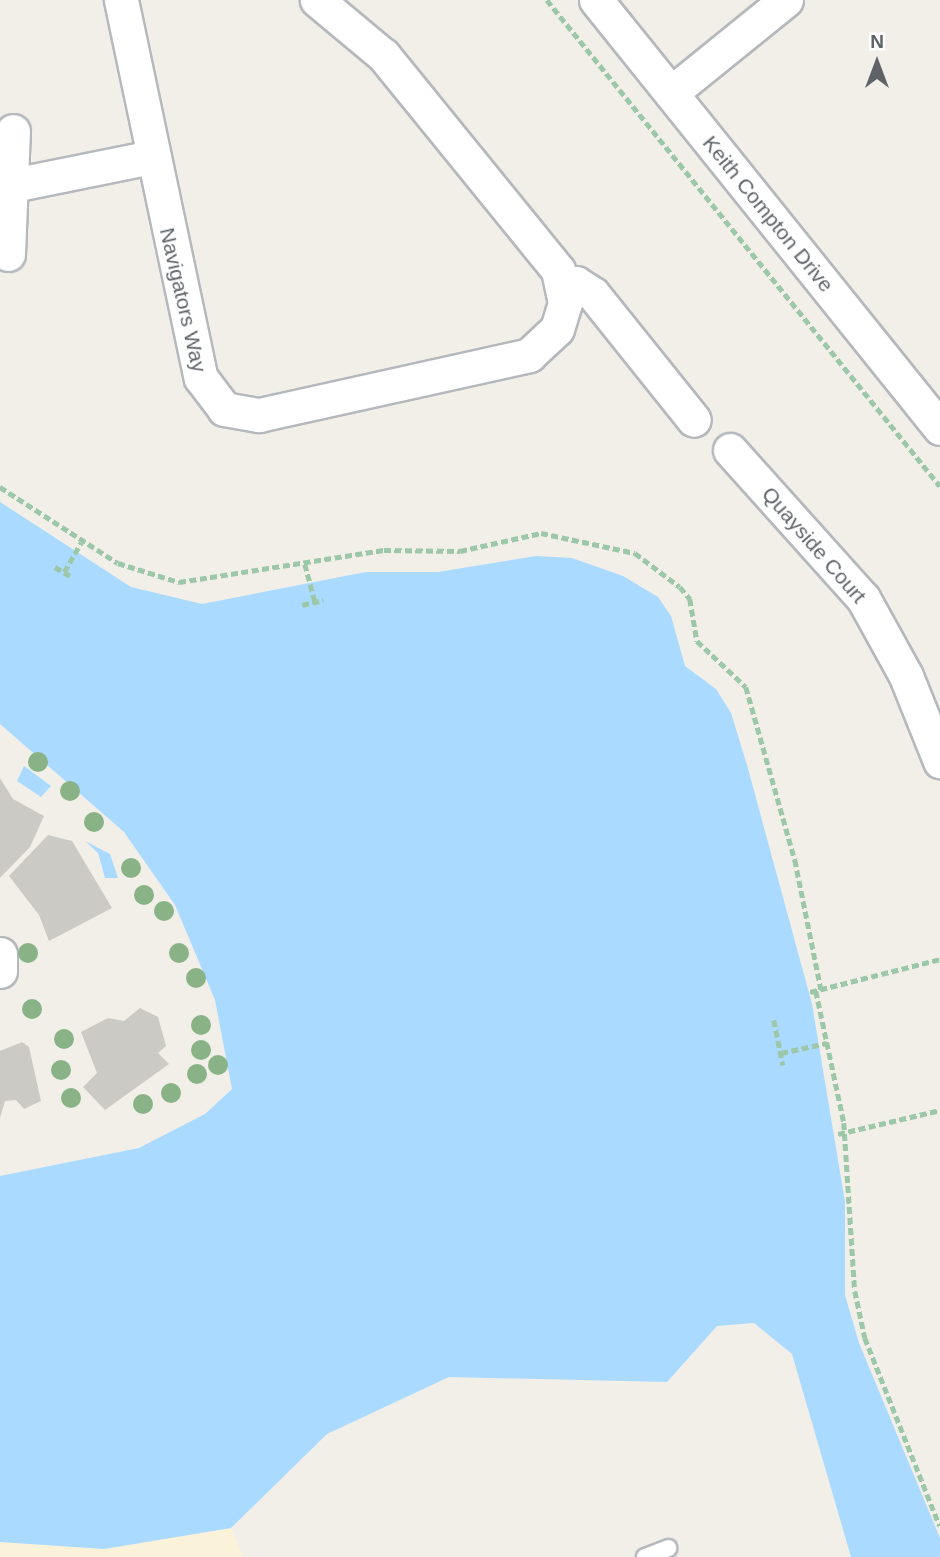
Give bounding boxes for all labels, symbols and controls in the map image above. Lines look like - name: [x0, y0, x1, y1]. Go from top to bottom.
- north arrow: [842, 28, 912, 98]
- text: N: [870, 31, 884, 52]
- street label: Keith Compton Drive: [697, 131, 839, 297]
- street label: Navigators Way: [154, 225, 212, 375]
- street label: Quayside Court: [757, 482, 871, 608]

